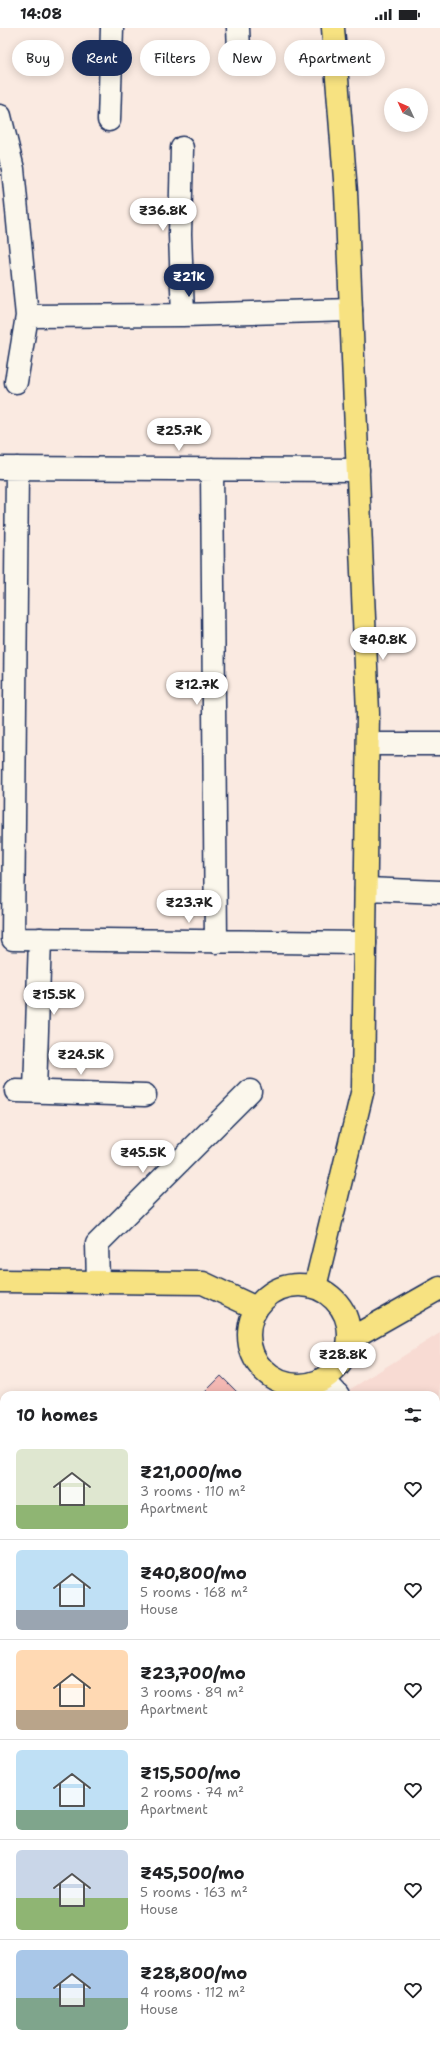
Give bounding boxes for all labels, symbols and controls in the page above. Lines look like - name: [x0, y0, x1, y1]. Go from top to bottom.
- text: 14:08: [20, 4, 62, 24]
- chip: Buy: [12, 40, 64, 76]
- chip: Rent: [72, 40, 132, 76]
- chip: Filters: [140, 40, 210, 76]
- chip: New: [218, 40, 276, 76]
- chip: Apartment: [284, 40, 385, 76]
- north arrow: [384, 88, 428, 132]
- map controls: [384, 88, 428, 132]
- pin: ₹36.8K: [130, 198, 196, 232]
- text: ₹36.8K: [139, 202, 187, 219]
- pin: ₹21K: [165, 264, 213, 298]
- text: ₹21K: [173, 268, 205, 285]
- pin: ₹25.7K: [146, 418, 212, 452]
- text: ₹25.7K: [156, 422, 202, 439]
- pin: ₹40.8K: [350, 627, 416, 661]
- text: ₹40.8K: [359, 631, 407, 648]
- pin: ₹12.7K: [164, 672, 230, 706]
- text: ₹12.7K: [175, 676, 219, 693]
- pin: ₹23.7K: [156, 890, 222, 924]
- text: ₹23.7K: [165, 894, 213, 911]
- pin: ₹15.5K: [21, 982, 87, 1016]
- text: ₹15.5K: [32, 986, 76, 1003]
- pin: ₹24.5K: [48, 1042, 114, 1076]
- text: ₹24.5K: [58, 1046, 104, 1063]
- pin: ₹45.5K: [110, 1140, 176, 1174]
- text: ₹45.5K: [120, 1144, 166, 1161]
- pin: ₹28.8K: [310, 1342, 376, 1376]
- text: ₹28.8K: [319, 1346, 367, 1363]
- text: 10 homes: [16, 1404, 98, 1426]
- icon: filters: [402, 1404, 424, 1426]
- text: ₹21,000/mo: [140, 1461, 242, 1483]
- icon: home: [48, 1465, 96, 1513]
- icon: heart: [402, 1478, 424, 1500]
- text: 3 rooms · 110 m²: [140, 1483, 246, 1500]
- text: Apartment: [140, 1500, 208, 1517]
- text: ₹40,800/mo: [140, 1562, 247, 1584]
- icon: home: [48, 1566, 96, 1614]
- icon: heart: [402, 1579, 424, 1601]
- text: 5 rooms · 168 m²: [140, 1584, 248, 1601]
- text: House: [140, 1601, 178, 1618]
- text: ₹23,700/mo: [140, 1662, 246, 1684]
- icon: home: [48, 1666, 96, 1714]
- icon: heart: [402, 1679, 424, 1701]
- text: 3 rooms · 89 m²: [140, 1684, 244, 1701]
- text: Apartment: [140, 1701, 208, 1718]
- text: ₹15,500/mo: [140, 1762, 241, 1784]
- icon: home: [48, 1766, 96, 1814]
- icon: heart: [402, 1779, 424, 1801]
- text: 2 rooms · 74 m²: [140, 1784, 244, 1801]
- text: Apartment: [140, 1801, 208, 1818]
- text: ₹45,500/mo: [140, 1862, 245, 1884]
- icon: home: [48, 1866, 96, 1914]
- icon: heart: [402, 1879, 424, 1901]
- text: 5 rooms · 163 m²: [140, 1884, 248, 1901]
- text: House: [140, 1901, 178, 1918]
- text: ₹28,800/mo: [140, 1962, 247, 1984]
- icon: home: [48, 1966, 96, 2014]
- icon: heart: [402, 1979, 424, 2001]
- text: 4 rooms · 112 m²: [140, 1984, 245, 2001]
- text: House: [140, 2001, 178, 2018]

